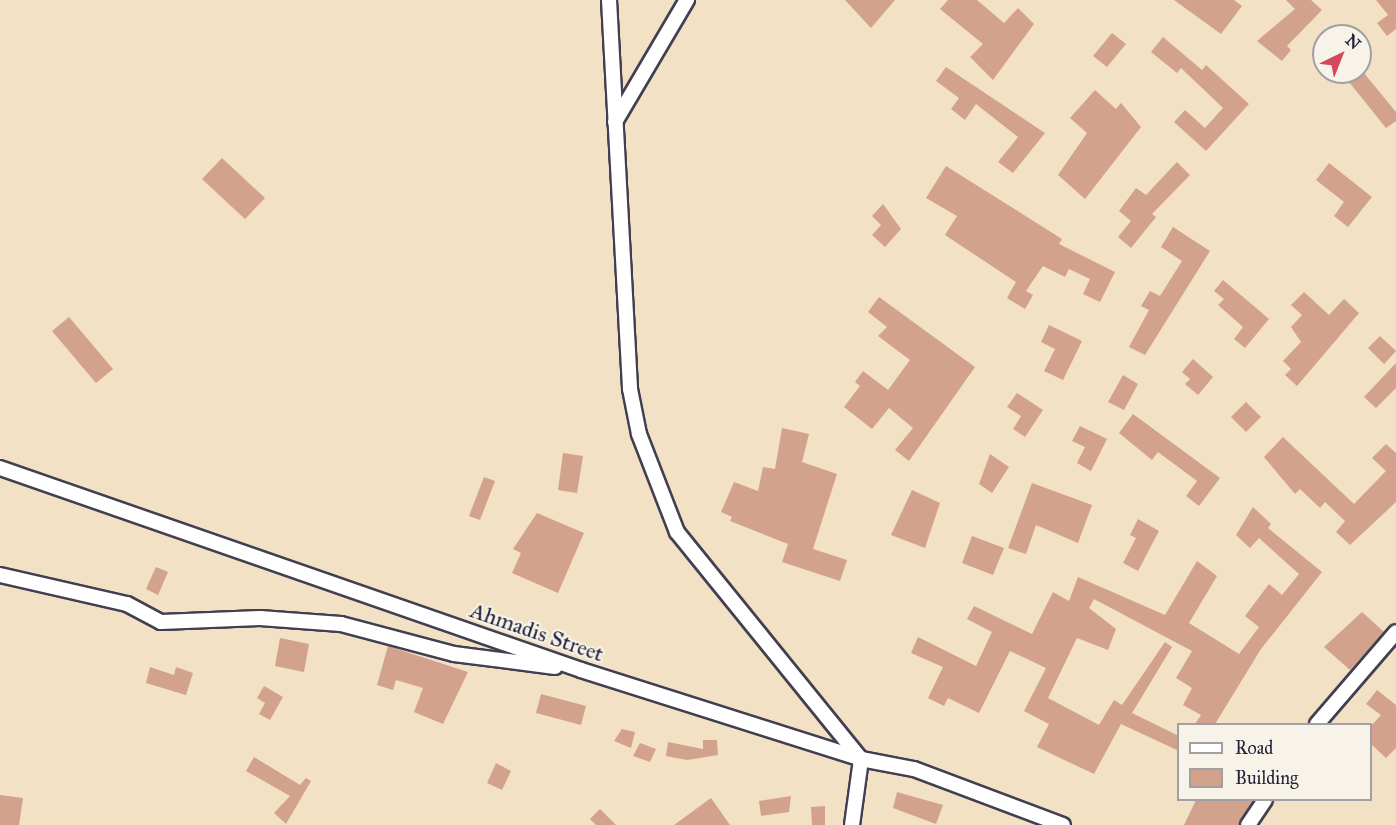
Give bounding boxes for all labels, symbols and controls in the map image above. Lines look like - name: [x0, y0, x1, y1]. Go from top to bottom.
- north arrow: [1312, 24, 1372, 84]
- text: N: [1342, 30, 1365, 54]
- street label: Ahmadis Street: [467, 597, 607, 667]
- legend: [1177, 723, 1372, 801]
- text: Road: [1235, 737, 1273, 759]
- text: Building: [1235, 767, 1298, 789]

